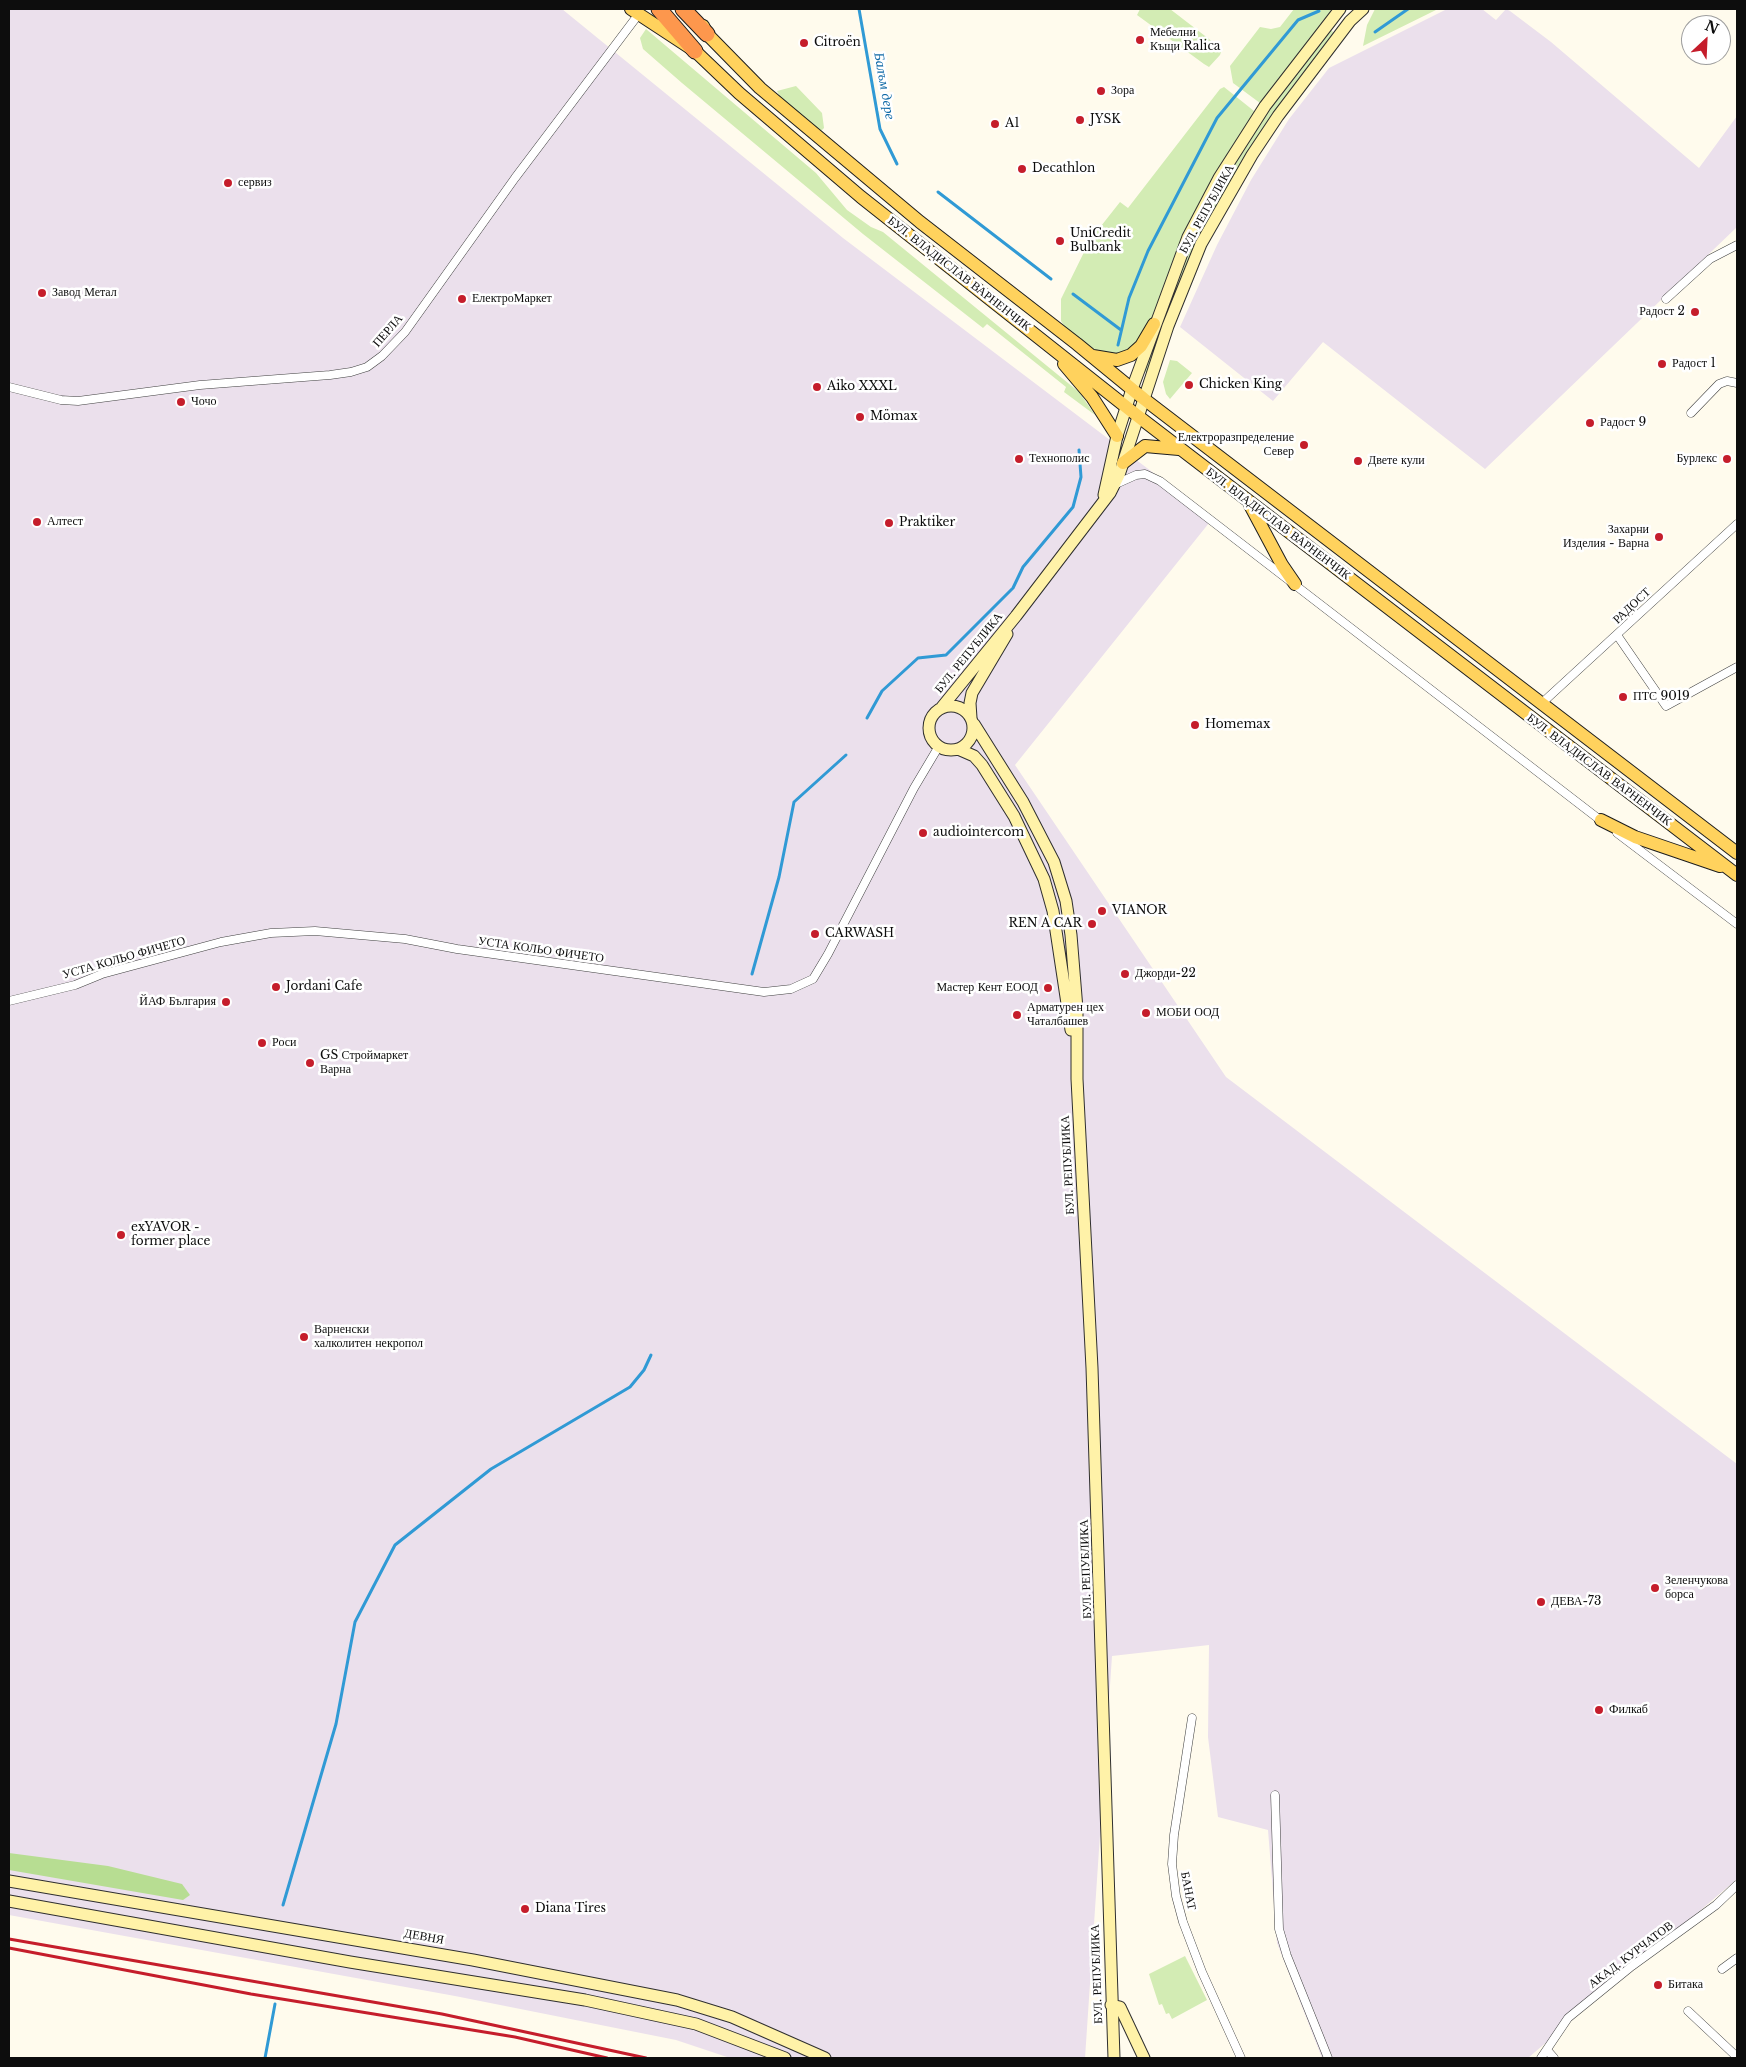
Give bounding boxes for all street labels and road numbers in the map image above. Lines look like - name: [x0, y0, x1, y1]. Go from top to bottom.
- street label: БУЛ. РЕПУБЛИКА: [1177, 162, 1237, 256]
- street label: БУЛ. ВЛАДИСЛАВ ВАРНЕНЧИК: [885, 214, 1033, 334]
- street label: ПЕРЛА: [370, 312, 406, 350]
- street label: БУЛ. ВЛАДИСЛАВ ВАРНЕНЧИК: [1203, 465, 1353, 583]
- street label: РАДОСТ: [1610, 585, 1654, 627]
- street label: БУЛ. РЕПУБЛИКА: [932, 610, 1006, 696]
- street label: БУЛ. ВЛАДИСЛАВ ВАРНЕНЧИК: [1524, 711, 1674, 829]
- street label: УСТА КОЛЬО ФИЧЕТО: [61, 934, 187, 982]
- street label: УСТА КОЛЬО ФИЧЕТО: [477, 934, 605, 966]
- street label: БУЛ. РЕПУБЛИКА: [1058, 1115, 1078, 1215]
- street label: БУЛ. РЕПУБЛИКА: [1077, 1519, 1095, 1619]
- street label: БАНАТ: [1177, 1870, 1199, 1912]
- street label: АКАД. КУРЧАТОВ: [1586, 1918, 1676, 1992]
- street label: БУЛ. РЕПУБЛИКА: [1088, 1924, 1106, 2024]
- street label: ДЕВНЯ: [403, 1926, 445, 1948]

